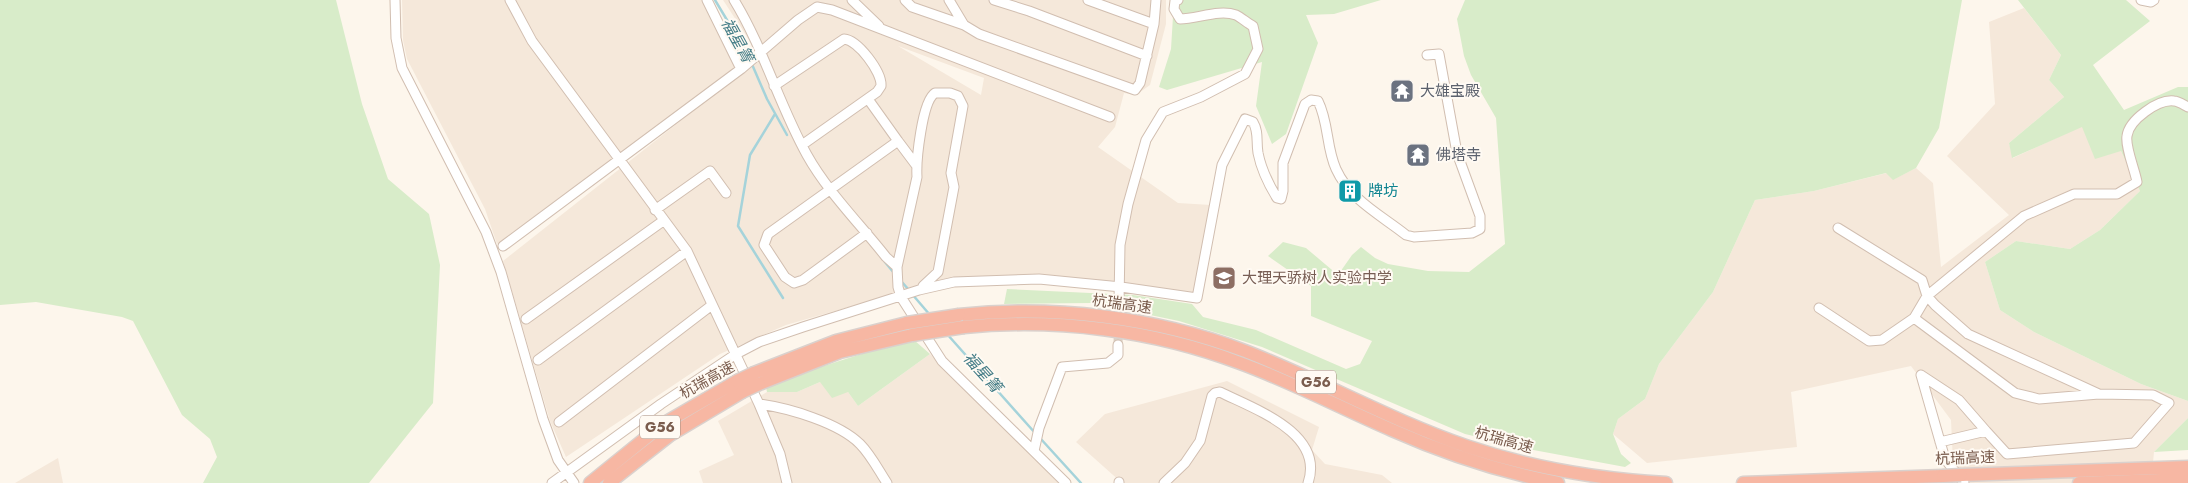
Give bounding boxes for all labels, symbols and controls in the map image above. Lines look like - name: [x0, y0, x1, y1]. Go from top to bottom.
- water label: 福星箐: [716, 14, 761, 69]
- temple icon: 大雄宝殿: [1389, 78, 1415, 104]
- place label: 大雄宝殿: [1420, 80, 1480, 102]
- temple icon: 佛塔寺: [1405, 142, 1431, 168]
- place label: 佛塔寺: [1436, 144, 1481, 166]
- building icon: 牌坊: [1337, 178, 1363, 204]
- place label: 牌坊: [1368, 180, 1398, 202]
- school or university icon: 大理天骄树人实验中学: [1211, 265, 1237, 291]
- place label: 大理天骄树人实验中学: [1242, 267, 1392, 289]
- street label: 杭瑞高速: [1091, 289, 1153, 319]
- water label: 福星箐: [958, 347, 1009, 400]
- street label: 杭瑞高速: [675, 356, 739, 404]
- road number: G56: [1296, 371, 1336, 394]
- road number: G56: [640, 416, 680, 438]
- street label: 杭瑞高速: [1472, 421, 1536, 459]
- street label: 杭瑞高速: [1935, 446, 1995, 470]

